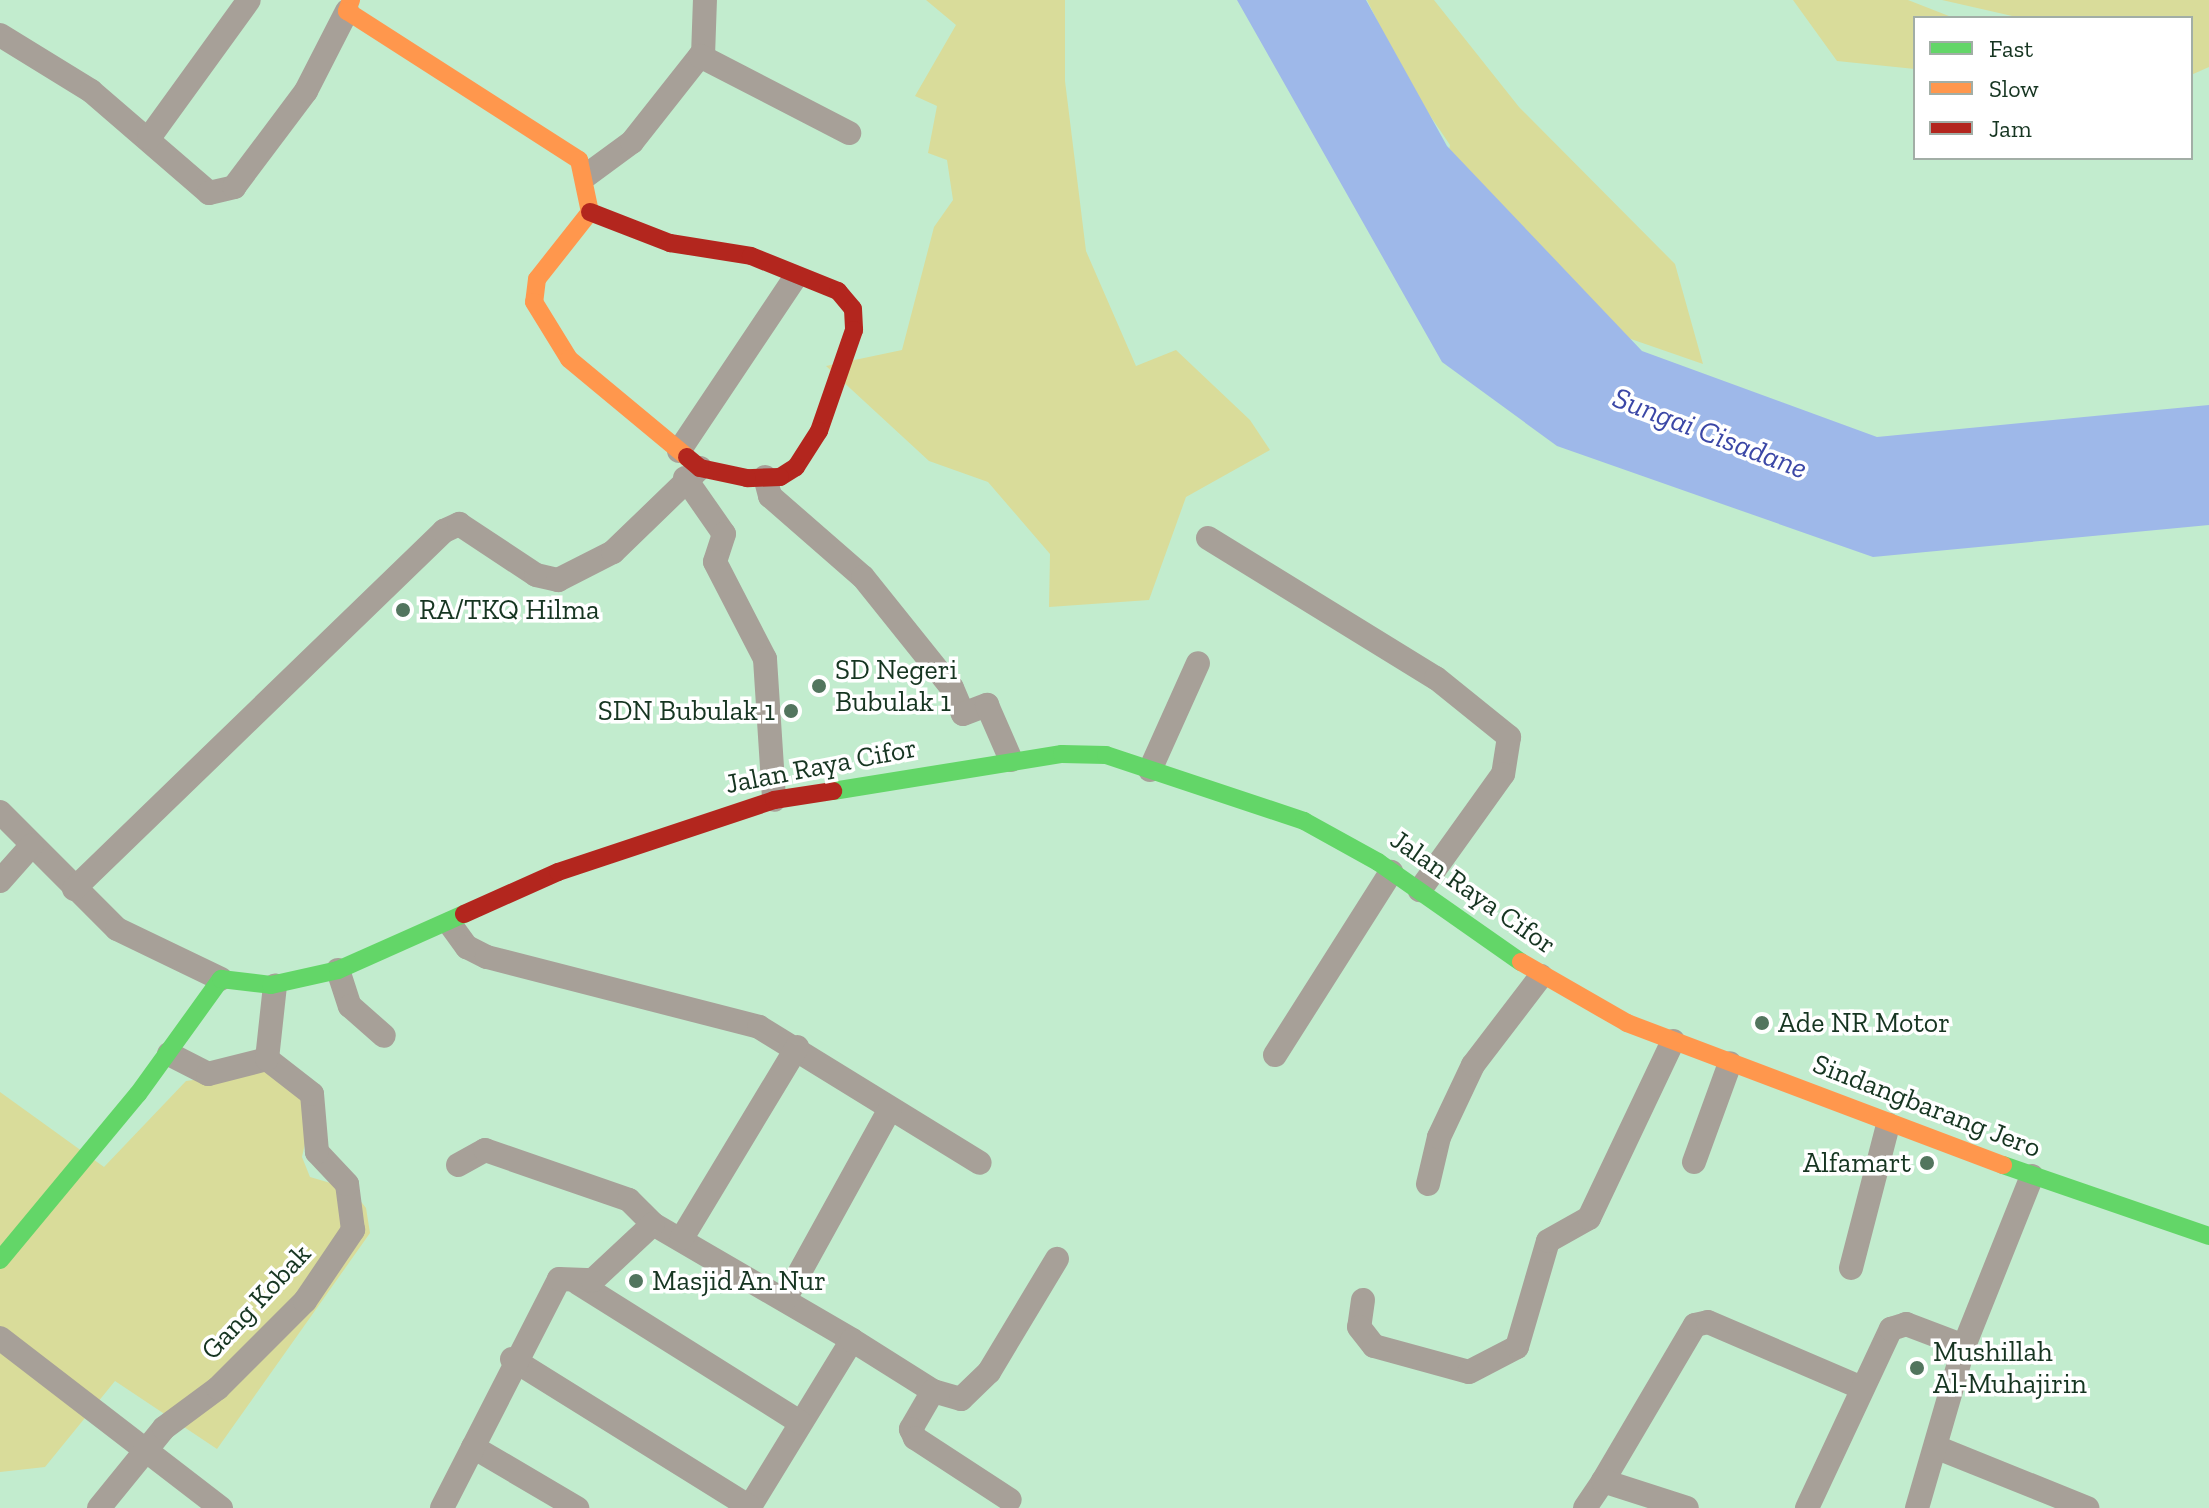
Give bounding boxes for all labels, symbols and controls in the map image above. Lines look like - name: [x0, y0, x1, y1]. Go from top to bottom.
- legend: [1913, 16, 2193, 160]
- text: Fast: [1989, 34, 2033, 63]
- text: Slow: [1989, 74, 2039, 103]
- text: Jam: [1989, 114, 2032, 143]
- water label: Sungai Cisadane: [1608, 379, 1812, 487]
- place label: RA/TKQ Hilma: [419, 593, 599, 627]
- marker: RA/TKQ Hilma: [394, 601, 412, 619]
- place label: SD Negeri Bubulak 1: [835, 653, 957, 719]
- marker: SD Negeri Bubulak 1: [810, 677, 828, 695]
- place label: SDN Bubulak 1: [598, 694, 775, 728]
- marker: SDN Bubulak 1: [782, 702, 800, 720]
- street label: Jalan Raya Cifor: [723, 731, 919, 801]
- street label: Jalan Raya Cifor: [1384, 823, 1562, 961]
- place label: Ade NR Motor: [1778, 1006, 1950, 1040]
- marker: Ade NR Motor: [1753, 1014, 1771, 1032]
- street label: Sindangbarang Jero: [1808, 1047, 2046, 1165]
- place label: Alfamart: [1803, 1146, 1911, 1180]
- marker: Alfamart: [1918, 1154, 1936, 1172]
- street label: Gang Kobak: [194, 1237, 318, 1367]
- place label: Masjid An Nur: [652, 1264, 827, 1298]
- marker: Masjid An Nur: [627, 1272, 645, 1290]
- place label: Mushillah Al-Muhajirin: [1933, 1335, 2087, 1401]
- marker: Mushillah Al-Muhajirin: [1908, 1359, 1926, 1377]

